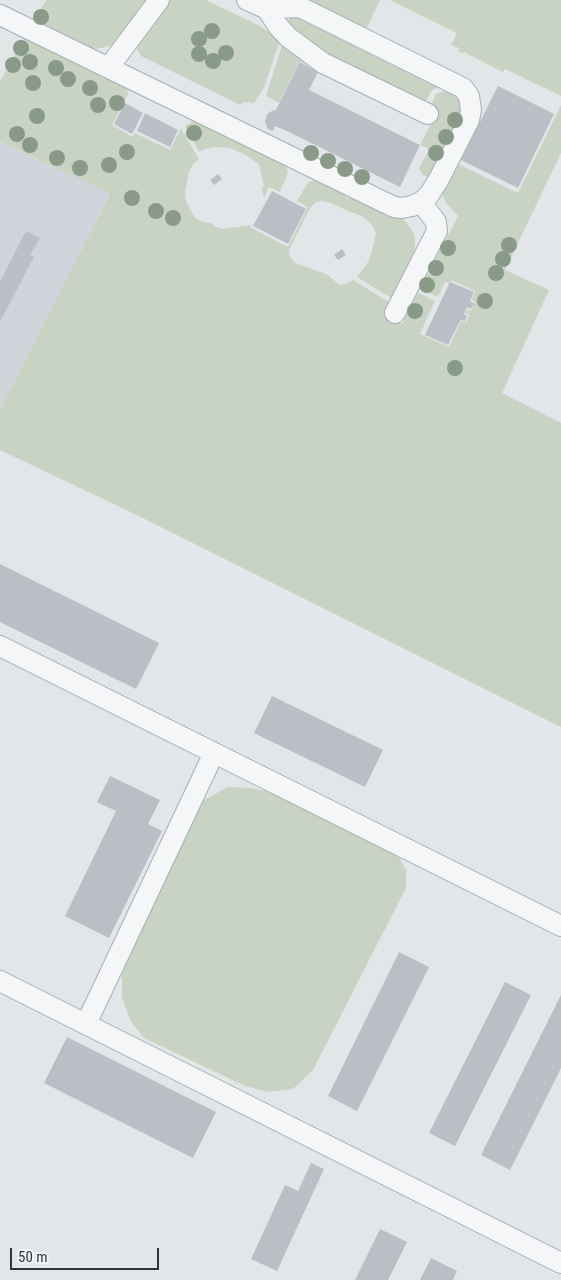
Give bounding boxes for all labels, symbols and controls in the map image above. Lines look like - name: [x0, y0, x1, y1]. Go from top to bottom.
- scale bar: [12, 1238, 161, 1270]
- text: 50 m: [18, 1248, 48, 1266]

